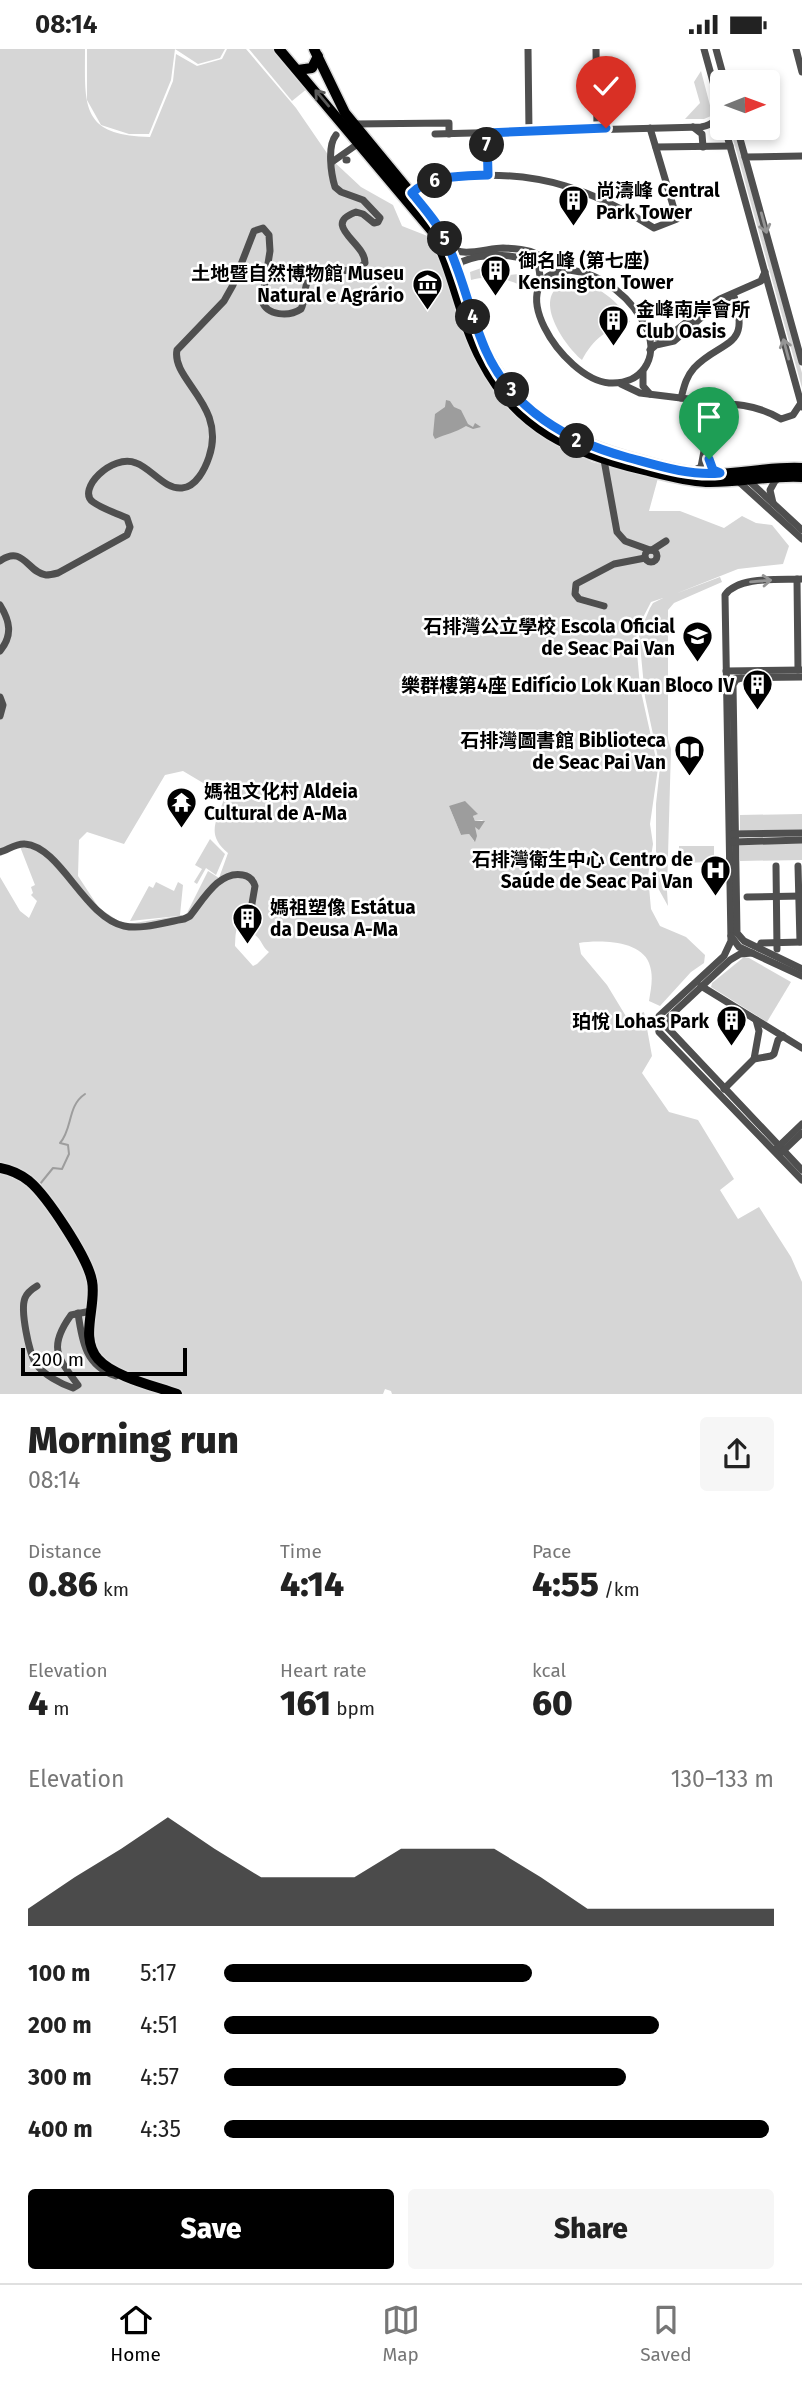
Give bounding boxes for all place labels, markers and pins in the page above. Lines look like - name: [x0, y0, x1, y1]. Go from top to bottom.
- pin: [576, 56, 636, 128]
- pin: 7: [470, 127, 504, 163]
- pin: 6: [418, 163, 452, 199]
- place label: 尚濤峰 Central Park Tower: [596, 179, 720, 224]
- building icon: 尚濤峰 Central Park Tower: [556, 184, 590, 228]
- pin: 5: [428, 221, 462, 257]
- place label: 御名峰 (第七座) Kensington Tower: [518, 249, 674, 294]
- building icon: 御名峰 (第七座) Kensington Tower: [478, 254, 512, 298]
- place label: 土地暨自然博物館 Museu Natural e Agrário: [191, 262, 404, 307]
- museum icon: 土地暨自然博物館 Museu Natural e Agrário: [410, 267, 444, 311]
- place label: 金峰南岸會所 Club Oasis: [636, 298, 750, 343]
- pin: 4: [456, 299, 490, 335]
- building icon: 金峰南岸會所 Club Oasis: [596, 303, 630, 347]
- pin: 3: [494, 373, 530, 407]
- pin: [679, 387, 739, 459]
- pin: 2: [560, 423, 594, 459]
- place label: 石排灣公立學校 Escola Oficial de Seac Pai Van: [423, 615, 675, 660]
- school or university icon: 石排灣公立學校 Escola Oficial de Seac Pai Van: [681, 620, 715, 664]
- building icon: 樂群樓第4座 Edifício Lok Kuan Bloco IV: [740, 668, 774, 712]
- place label: 樂群樓第4座 Edifício Lok Kuan Bloco IV: [401, 674, 735, 697]
- place label: 石排灣圖書館 Biblioteca de Seac Pai Van: [460, 729, 666, 774]
- library icon: 石排灣圖書館 Biblioteca de Seac Pai Van: [672, 734, 706, 778]
- place label: 媽祖文化村 Aldeia Cultural de A-Ma: [204, 780, 358, 825]
- temple icon: 媽祖文化村 Aldeia Cultural de A-Ma: [164, 785, 198, 829]
- place label: 石排灣衛生中心 Centro de Saúde de Seac Pai Van: [472, 848, 693, 893]
- hospital icon: 石排灣衛生中心 Centro de Saúde de Seac Pai Van: [699, 853, 733, 897]
- place label: 媽祖塑像 Estátua da Deusa A-Ma: [270, 896, 416, 941]
- building icon: 媽祖塑像 Estátua da Deusa A-Ma: [230, 901, 264, 945]
- building icon: 珀悅 Lohas Park: [715, 1004, 749, 1048]
- place label: 珀悅 Lohas Park: [572, 1010, 710, 1033]

